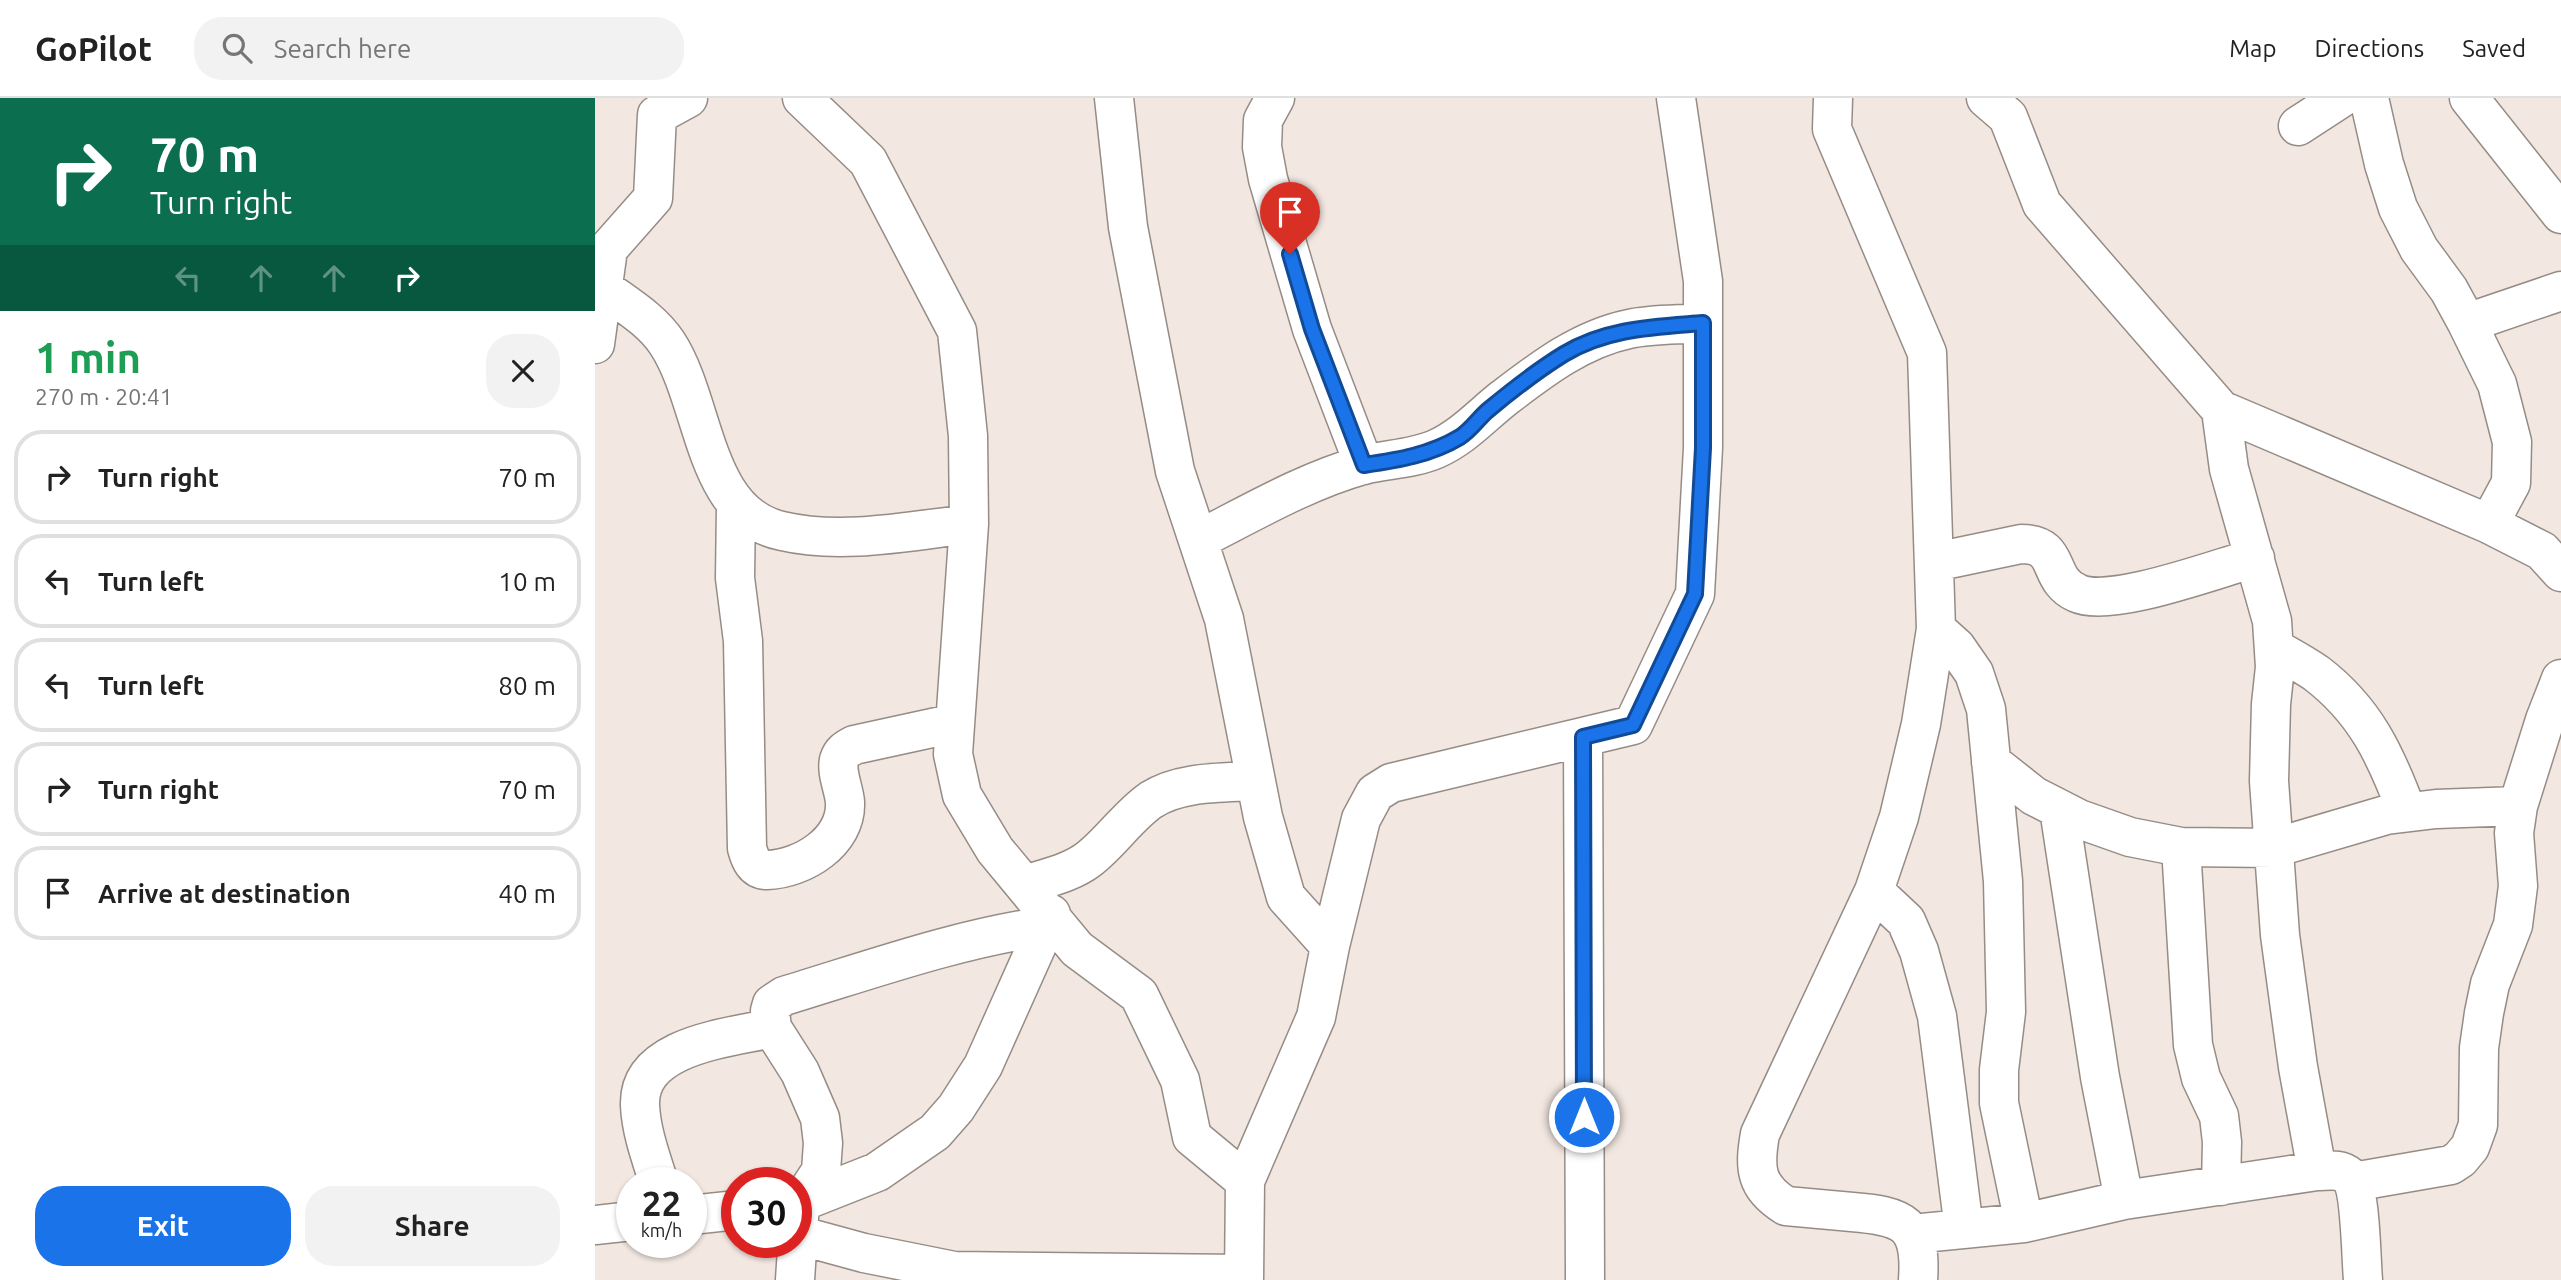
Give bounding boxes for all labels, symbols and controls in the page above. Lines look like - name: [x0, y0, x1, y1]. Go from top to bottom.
- search box: [194, 17, 684, 80]
- icon: search: [218, 29, 256, 67]
- text: GoPilot: [35, 30, 152, 67]
- text: Search here: [274, 34, 411, 63]
- text: Map: [2229, 35, 2276, 62]
- text: Directions: [2314, 35, 2424, 62]
- text: Saved: [2462, 35, 2526, 62]
- icon: right: [35, 126, 126, 217]
- text: 70 m: [150, 126, 259, 181]
- pin: [1260, 182, 1320, 254]
- text: Turn right: [150, 184, 292, 220]
- icon: arrive: [1271, 193, 1309, 231]
- icon: left: [169, 259, 207, 297]
- icon: ahead: [242, 259, 280, 297]
- icon: ahead: [315, 259, 353, 297]
- icon: right: [388, 259, 426, 297]
- text: 1 min: [35, 334, 141, 381]
- button: close: [486, 334, 560, 408]
- text: 270 m · 20:41: [35, 384, 173, 409]
- icon: right: [39, 458, 77, 496]
- text: Turn right: [98, 463, 219, 492]
- text: 70 m: [498, 463, 556, 492]
- icon: left: [39, 562, 77, 600]
- text: Turn left: [98, 567, 204, 596]
- text: 10 m: [498, 567, 556, 596]
- icon: left: [39, 666, 77, 704]
- text: Turn left: [98, 671, 204, 700]
- text: 80 m: [498, 671, 556, 700]
- icon: right: [39, 770, 77, 808]
- text: Turn right: [98, 775, 219, 804]
- text: 70 m: [498, 775, 556, 804]
- icon: arrive: [39, 874, 77, 912]
- text: Arrive at destination: [98, 879, 351, 908]
- text: 40 m: [498, 879, 556, 908]
- position arrow: [1547, 1080, 1621, 1154]
- speed limit sign: 30: [721, 1167, 812, 1258]
- text: 22: [642, 1183, 681, 1223]
- button: Exit: [35, 1186, 291, 1266]
- button: Share: [305, 1186, 560, 1266]
- text: km/h: [641, 1220, 682, 1240]

